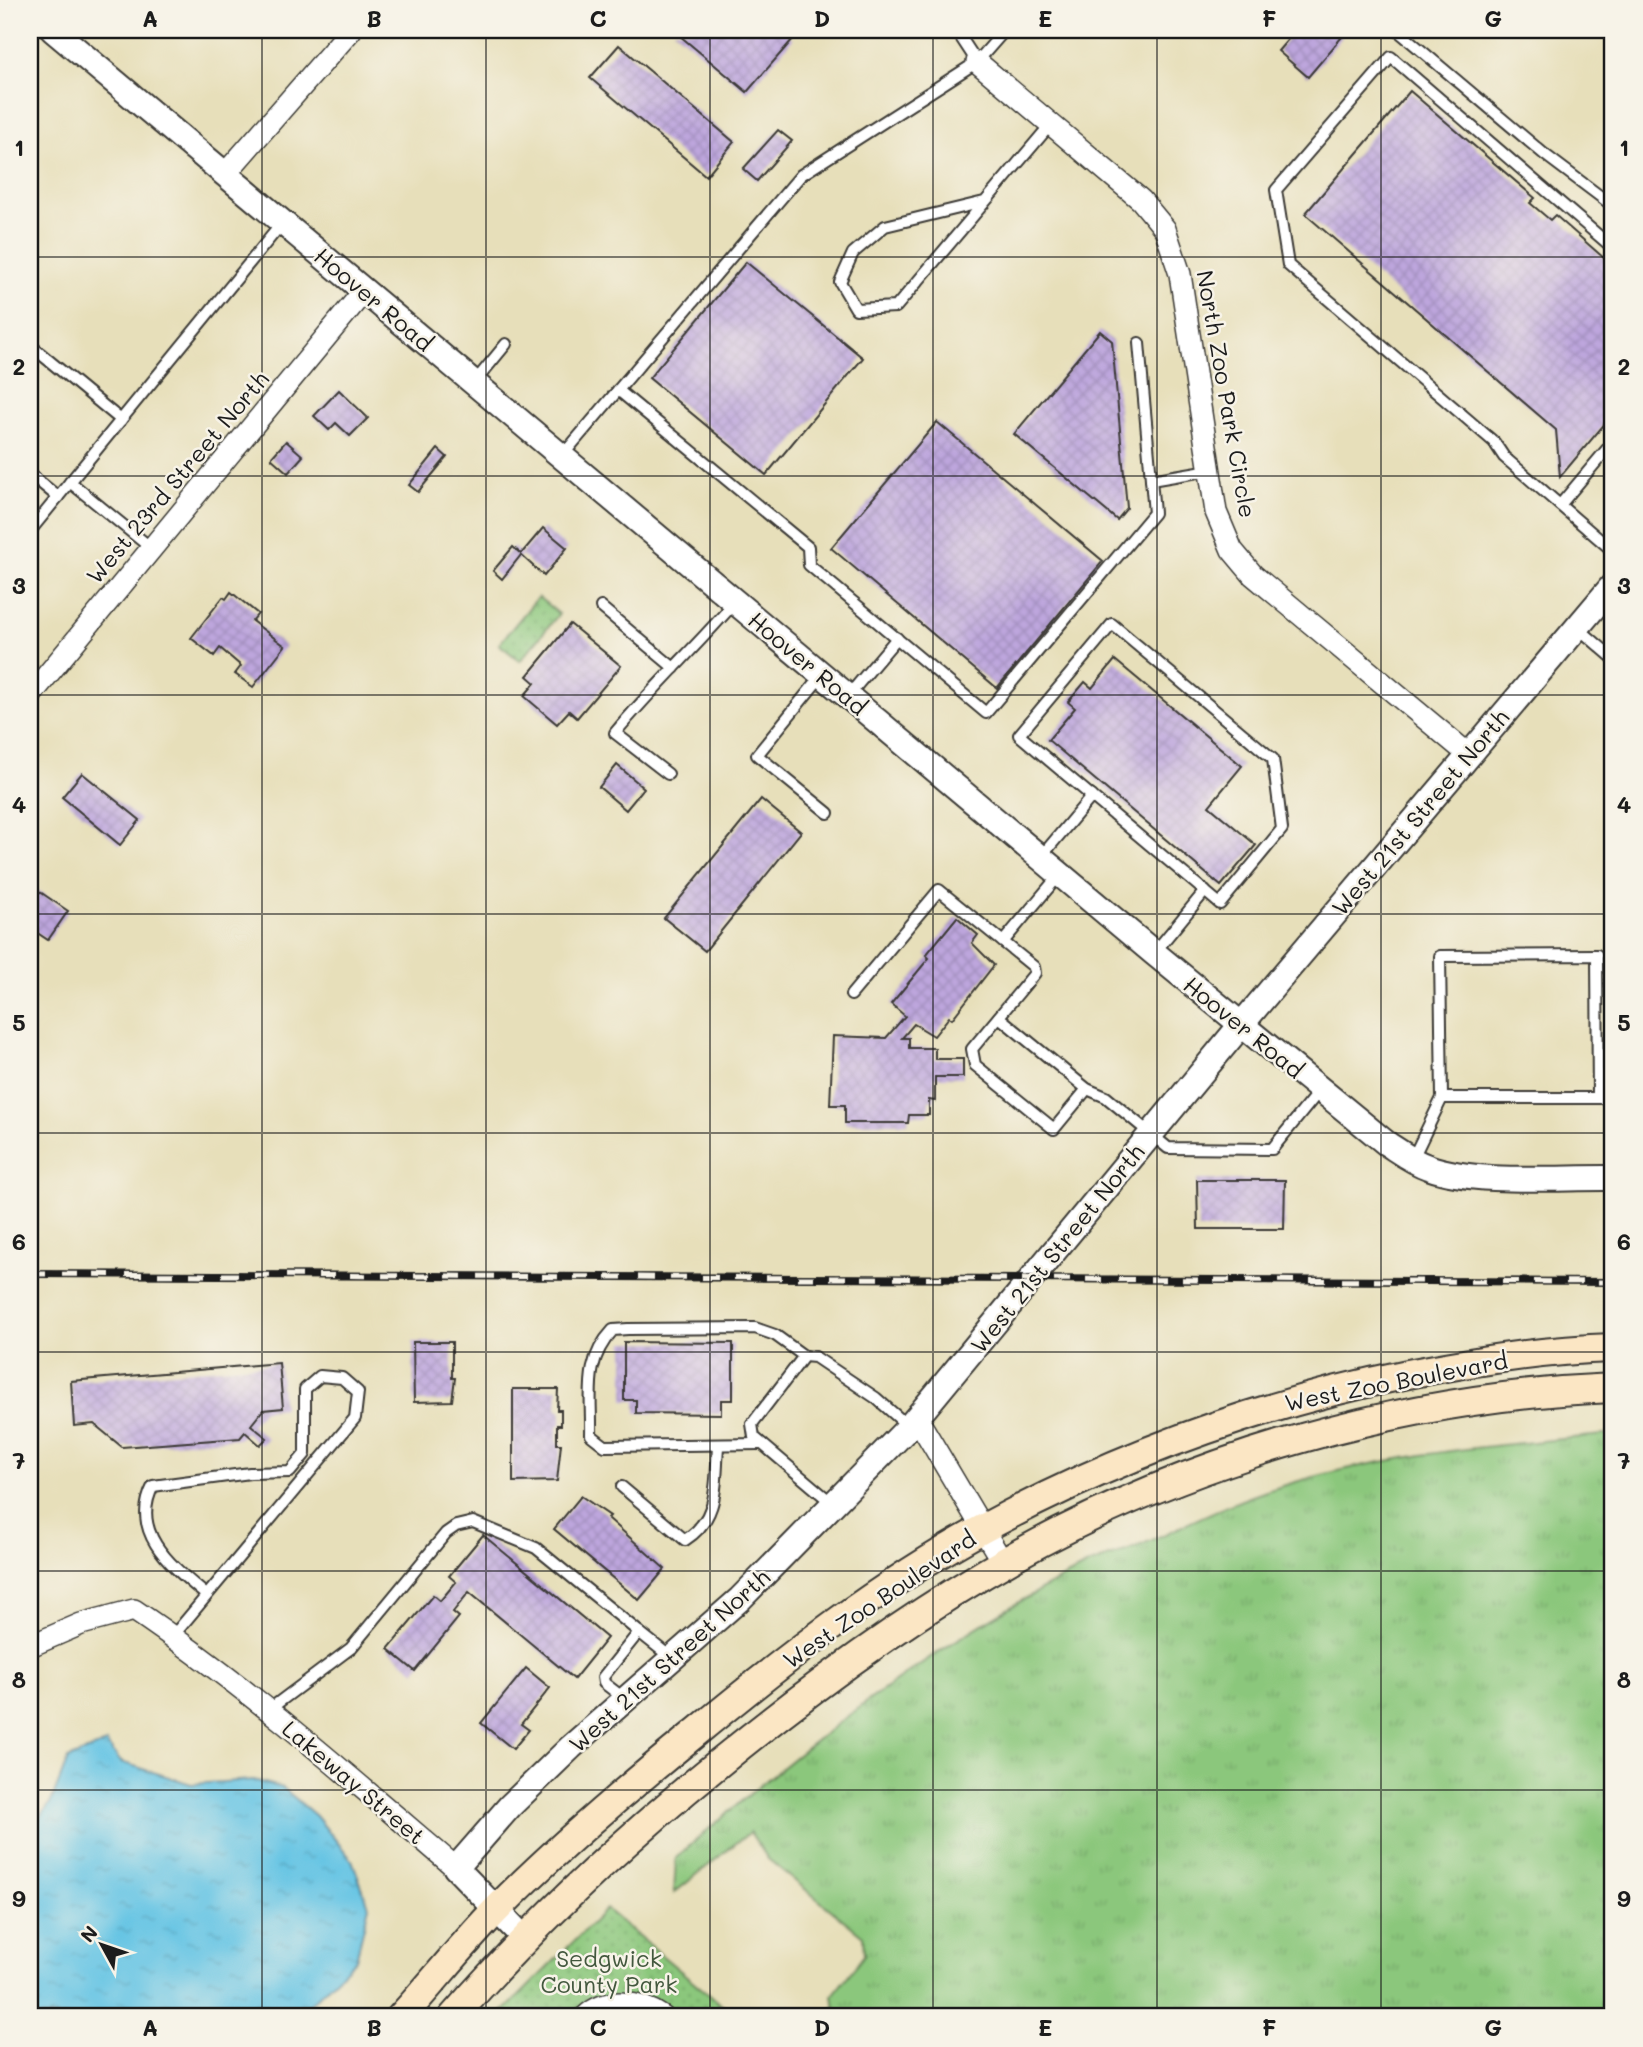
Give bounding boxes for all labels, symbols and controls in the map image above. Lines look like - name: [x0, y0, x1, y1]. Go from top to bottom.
- text: A: [142, 3, 158, 33]
- text: B: [366, 3, 382, 33]
- text: C: [589, 3, 607, 33]
- text: D: [814, 3, 830, 33]
- text: E: [1038, 3, 1052, 33]
- text: F: [1262, 3, 1276, 33]
- text: G: [1484, 3, 1502, 33]
- text: 1: [14, 132, 24, 162]
- text: 1: [1619, 132, 1629, 162]
- street label: Hoover Road: [308, 240, 440, 358]
- street label: North Zoo Park Circle: [1190, 268, 1264, 520]
- text: 2: [13, 351, 25, 381]
- text: 2: [1618, 351, 1630, 381]
- street label: West 23rd Street North: [79, 364, 275, 590]
- text: 3: [12, 570, 26, 600]
- text: 3: [1617, 570, 1631, 600]
- street label: Hoover Road: [742, 604, 874, 722]
- street label: West 21st Street North: [1325, 703, 1515, 921]
- text: 4: [12, 789, 26, 819]
- text: 4: [1617, 789, 1631, 819]
- street label: Hoover Road: [1178, 969, 1310, 1085]
- text: 5: [12, 1007, 26, 1037]
- text: 5: [1617, 1007, 1631, 1037]
- street label: West 21st Street North: [963, 1137, 1151, 1359]
- text: 6: [12, 1226, 26, 1256]
- text: 6: [1617, 1226, 1631, 1256]
- street label: West Zoo Boulevard: [1282, 1345, 1510, 1417]
- text: 7: [13, 1445, 26, 1475]
- text: 7: [1618, 1445, 1631, 1475]
- street label: West Zoo Boulevard: [777, 1523, 981, 1675]
- street label: West 21st Street North: [562, 1562, 776, 1758]
- text: 8: [12, 1664, 26, 1694]
- text: 8: [1617, 1664, 1631, 1694]
- street label: Lakeway Street: [276, 1713, 432, 1851]
- text: 9: [12, 1883, 26, 1913]
- text: 9: [1617, 1883, 1631, 1913]
- north arrow: [66, 1910, 136, 1980]
- text: N: [74, 1920, 103, 1947]
- park label: Sedgwick County Park: [540, 1943, 678, 1999]
- text: A: [142, 2012, 158, 2042]
- text: B: [366, 2012, 382, 2042]
- text: C: [589, 2012, 607, 2042]
- text: D: [814, 2012, 830, 2042]
- text: E: [1038, 2012, 1052, 2042]
- text: F: [1262, 2012, 1276, 2042]
- text: G: [1484, 2012, 1502, 2042]

